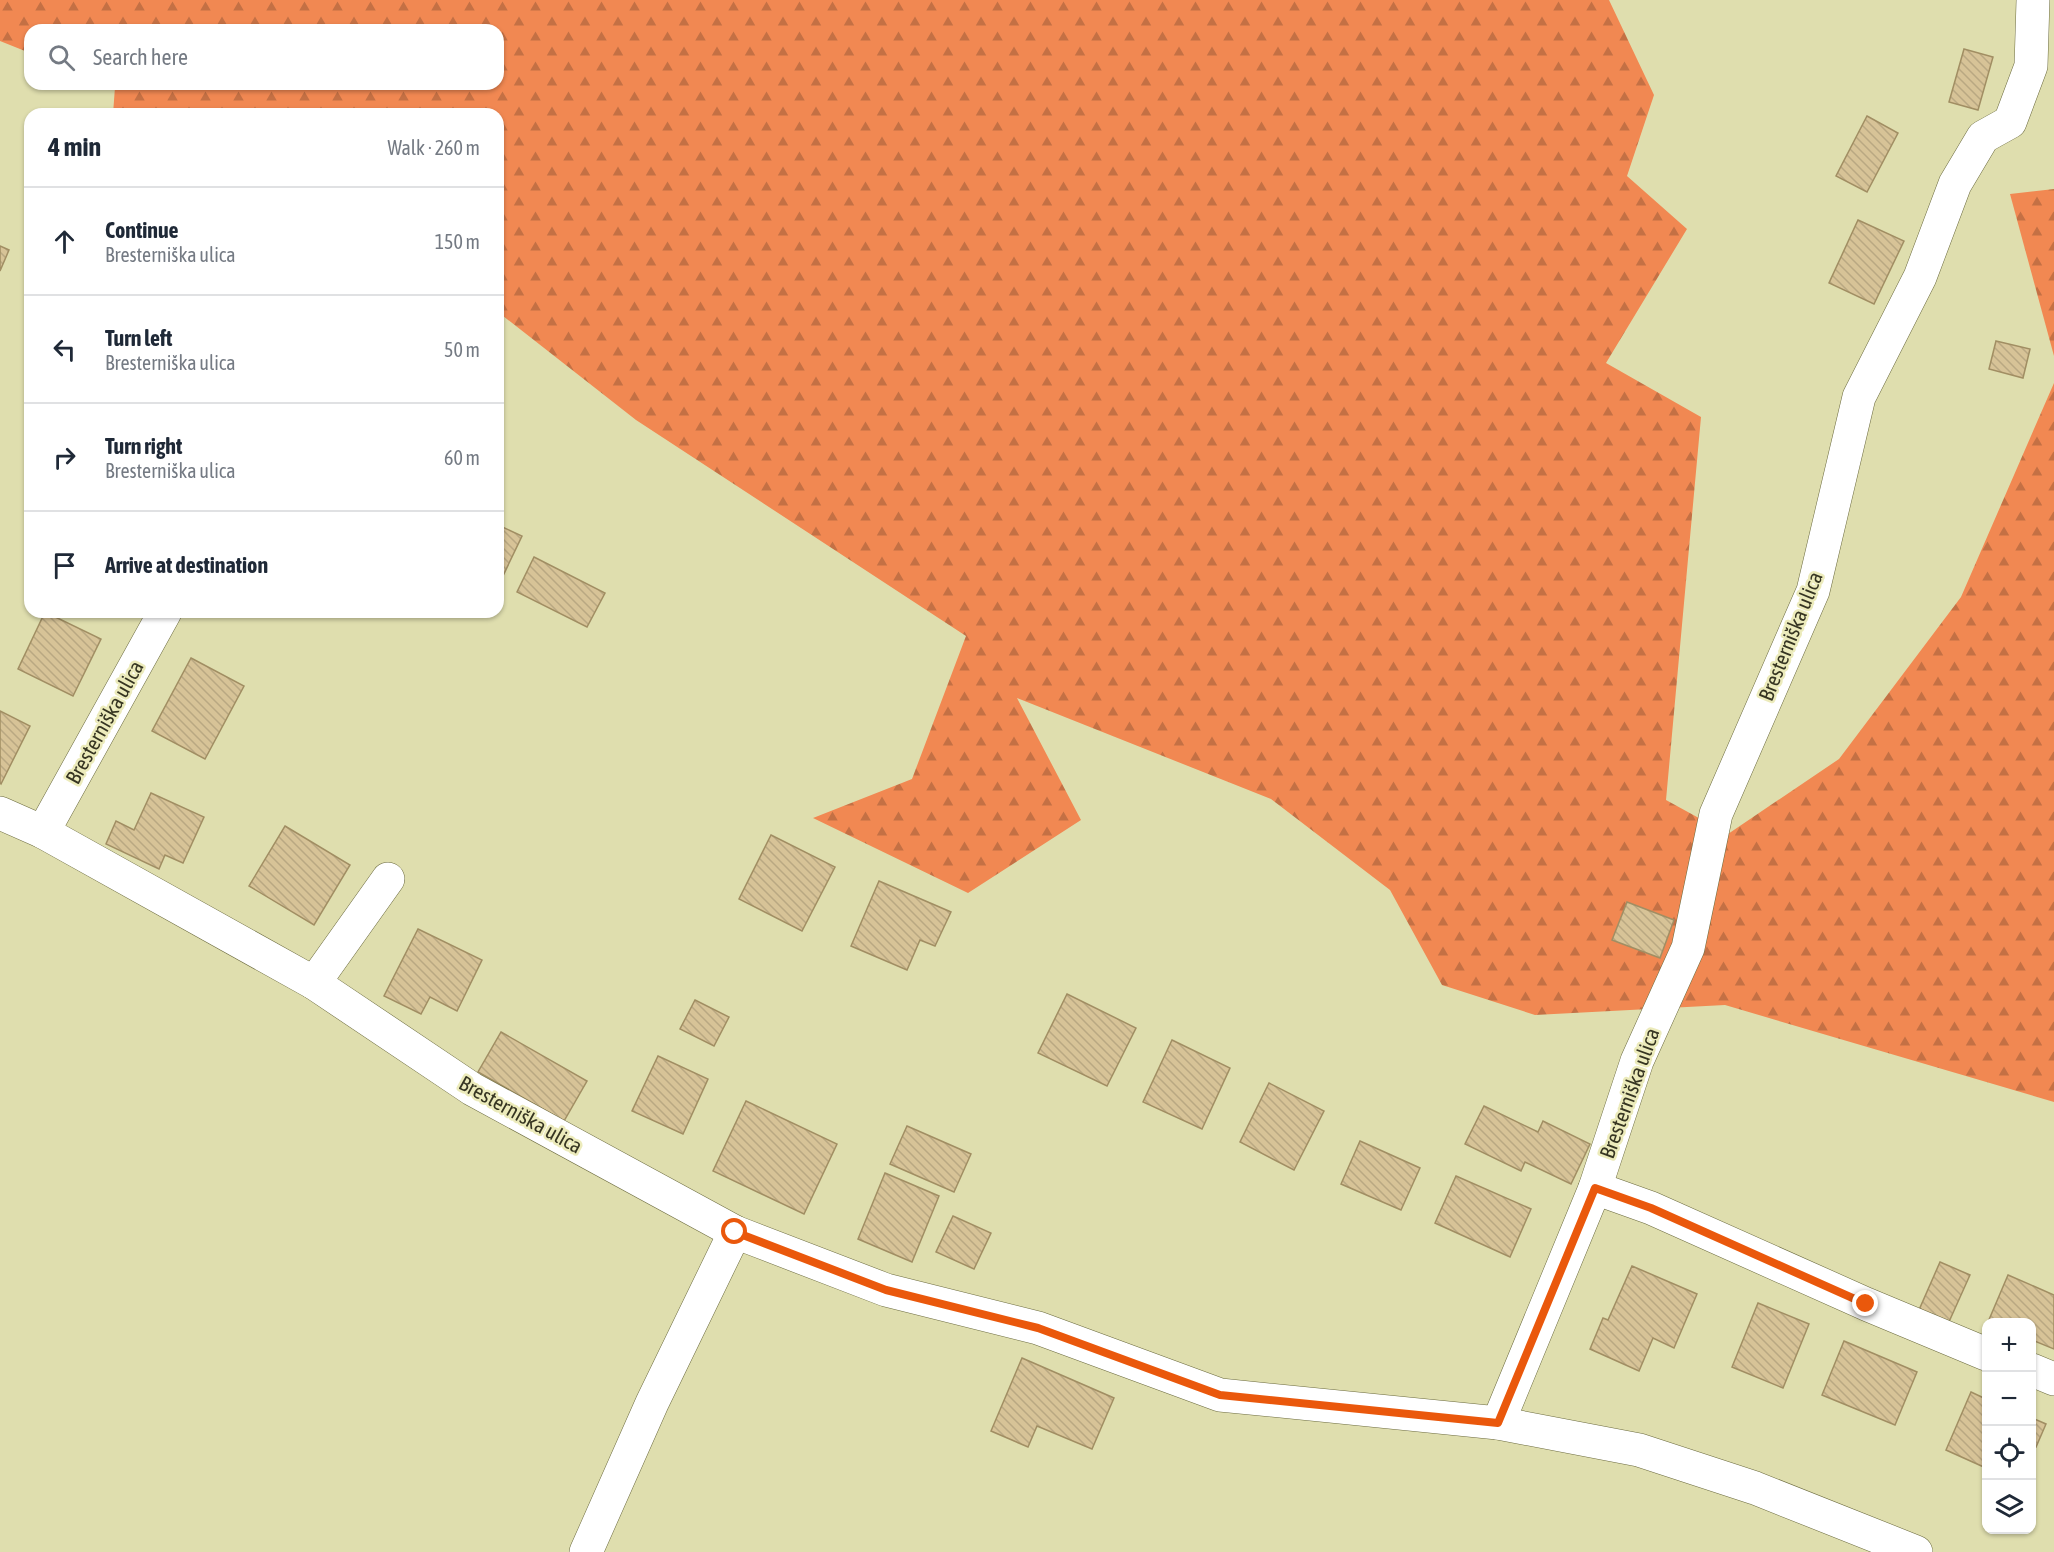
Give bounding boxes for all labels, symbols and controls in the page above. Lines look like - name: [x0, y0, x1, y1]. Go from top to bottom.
- search box: [24, 24, 504, 90]
- icon: search: [45, 41, 78, 74]
- text: Search here: [93, 44, 188, 70]
- text: 4 min: [48, 132, 101, 162]
- text: Walk · 260 m: [388, 136, 480, 159]
- text: Continue: [105, 217, 179, 243]
- icon: ahead: [48, 225, 81, 258]
- text: 150 m: [435, 230, 480, 253]
- text: Bresterniška ulica: [105, 243, 236, 266]
- text: Turn left: [105, 325, 172, 351]
- icon: left: [48, 333, 81, 366]
- text: 50 m: [444, 338, 480, 361]
- text: Bresterniška ulica: [105, 351, 236, 374]
- text: Turn right: [105, 433, 182, 459]
- icon: right: [48, 441, 81, 474]
- text: 60 m: [444, 446, 480, 469]
- text: Bresterniška ulica: [105, 459, 236, 482]
- icon: arrive: [48, 549, 81, 582]
- text: Arrive at destination: [105, 552, 268, 578]
- street label: Bresterniška ulica: [1753, 568, 1827, 704]
- street label: Bresterniška ulica: [60, 656, 148, 788]
- street label: Bresterniška ulica: [1594, 1025, 1664, 1161]
- street label: Bresterniška ulica: [455, 1070, 587, 1158]
- route start: [721, 1218, 747, 1244]
- route end: [1852, 1290, 1878, 1316]
- map controls: [1982, 1318, 2036, 1534]
- button: +: [1982, 1318, 2036, 1372]
- button: −: [1982, 1372, 2036, 1426]
- button: locate: [1982, 1426, 2036, 1480]
- button: layers: [1982, 1480, 2036, 1534]

